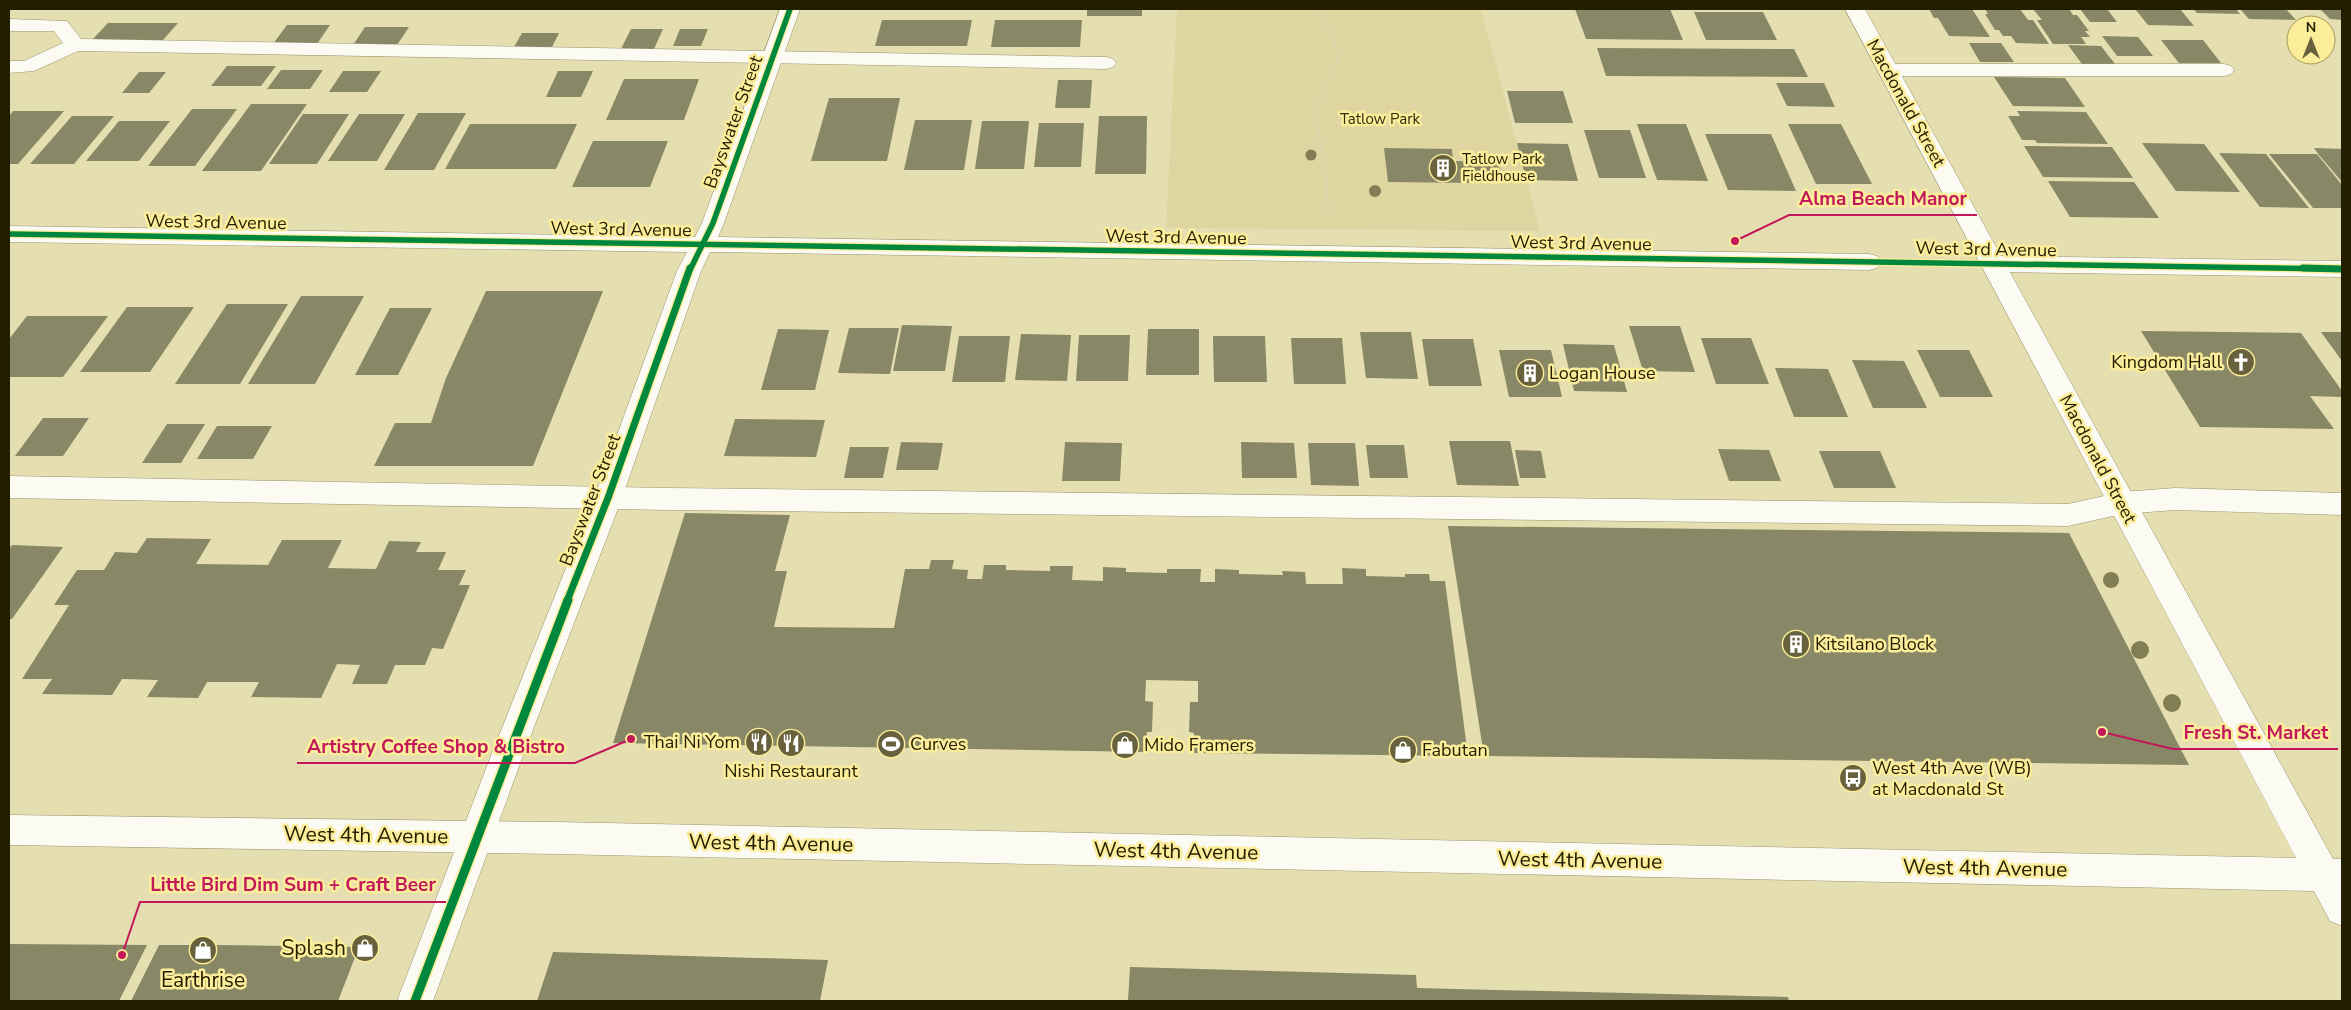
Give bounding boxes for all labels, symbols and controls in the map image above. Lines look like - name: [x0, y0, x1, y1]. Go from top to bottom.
- north arrow: [2286, 15, 2336, 65]
- text: N: [2306, 18, 2316, 37]
- street label: Macdonald Street: [1861, 35, 1951, 172]
- street label: Bayswater Street: [698, 52, 768, 192]
- park label: Tatlow Park: [1340, 109, 1421, 129]
- place label: Tatlow Park Fieldhouse: [1462, 149, 1543, 186]
- building icon: Tatlow Park Fieldhouse: [1428, 153, 1458, 183]
- callout: Alma Beach Manor: [1789, 181, 1977, 215]
- text: Alma Beach Manor: [1799, 186, 1967, 212]
- street label: West 3rd Avenue: [145, 209, 287, 235]
- street label: West 3rd Avenue: [550, 216, 692, 242]
- street label: West 3rd Avenue: [1105, 224, 1247, 250]
- street label: West 3rd Avenue: [1510, 230, 1652, 256]
- street label: West 3rd Avenue: [1915, 236, 2057, 262]
- church icon: Kingdom Hall: [2226, 347, 2256, 377]
- place label: Kingdom Hall: [2111, 350, 2223, 374]
- building icon: Logan House: [1515, 358, 1545, 388]
- place label: Logan House: [1549, 361, 1656, 385]
- street label: Macdonald Street: [2054, 390, 2142, 528]
- street label: Bayswater Street: [554, 430, 626, 569]
- building icon: Kitsilano Block: [1781, 629, 1811, 659]
- place label: Kitsilano Block: [1815, 632, 1935, 656]
- callout: Fresh St. Market: [2173, 715, 2338, 749]
- text: Fresh St. Market: [2184, 720, 2329, 746]
- restaurant icon: Thai Ni Yom: [744, 727, 774, 757]
- restaurant icon: Nishi Restaurant: [776, 728, 806, 758]
- callout: Artistry Coffee Shop & Bistro: [297, 729, 575, 763]
- sports icon: Curves: [876, 729, 906, 759]
- place label: Thai Ni Yom: [644, 730, 740, 754]
- shop icon: Mido Framers: [1110, 730, 1140, 760]
- place label: Curves: [910, 732, 966, 756]
- place label: Mido Framers: [1144, 733, 1254, 757]
- text: Artistry Coffee Shop & Bistro: [307, 734, 565, 760]
- shop icon: Fabutan: [1388, 735, 1418, 765]
- place label: Fabutan: [1422, 738, 1488, 762]
- place label: West 4th Ave (WB) at Macdonald St: [1872, 756, 2032, 801]
- place label: Nishi Restaurant: [724, 759, 858, 783]
- bus stop icon: West 4th Ave (WB) at Macdonald St: [1838, 763, 1868, 793]
- street label: West 4th Avenue: [283, 820, 449, 850]
- street label: West 4th Avenue: [688, 828, 854, 858]
- street label: West 4th Avenue: [1093, 836, 1259, 866]
- street label: West 4th Avenue: [1497, 845, 1663, 875]
- street label: West 4th Avenue: [1902, 853, 2068, 883]
- callout: Little Bird Dim Sum + Craft Beer: [140, 868, 446, 902]
- text: Little Bird Dim Sum + Craft Beer: [150, 872, 436, 898]
- shop icon: Splash: [350, 933, 380, 963]
- place label: Splash: [281, 934, 346, 962]
- shop icon: Earthrise: [188, 935, 218, 965]
- place label: Earthrise: [161, 966, 245, 994]

